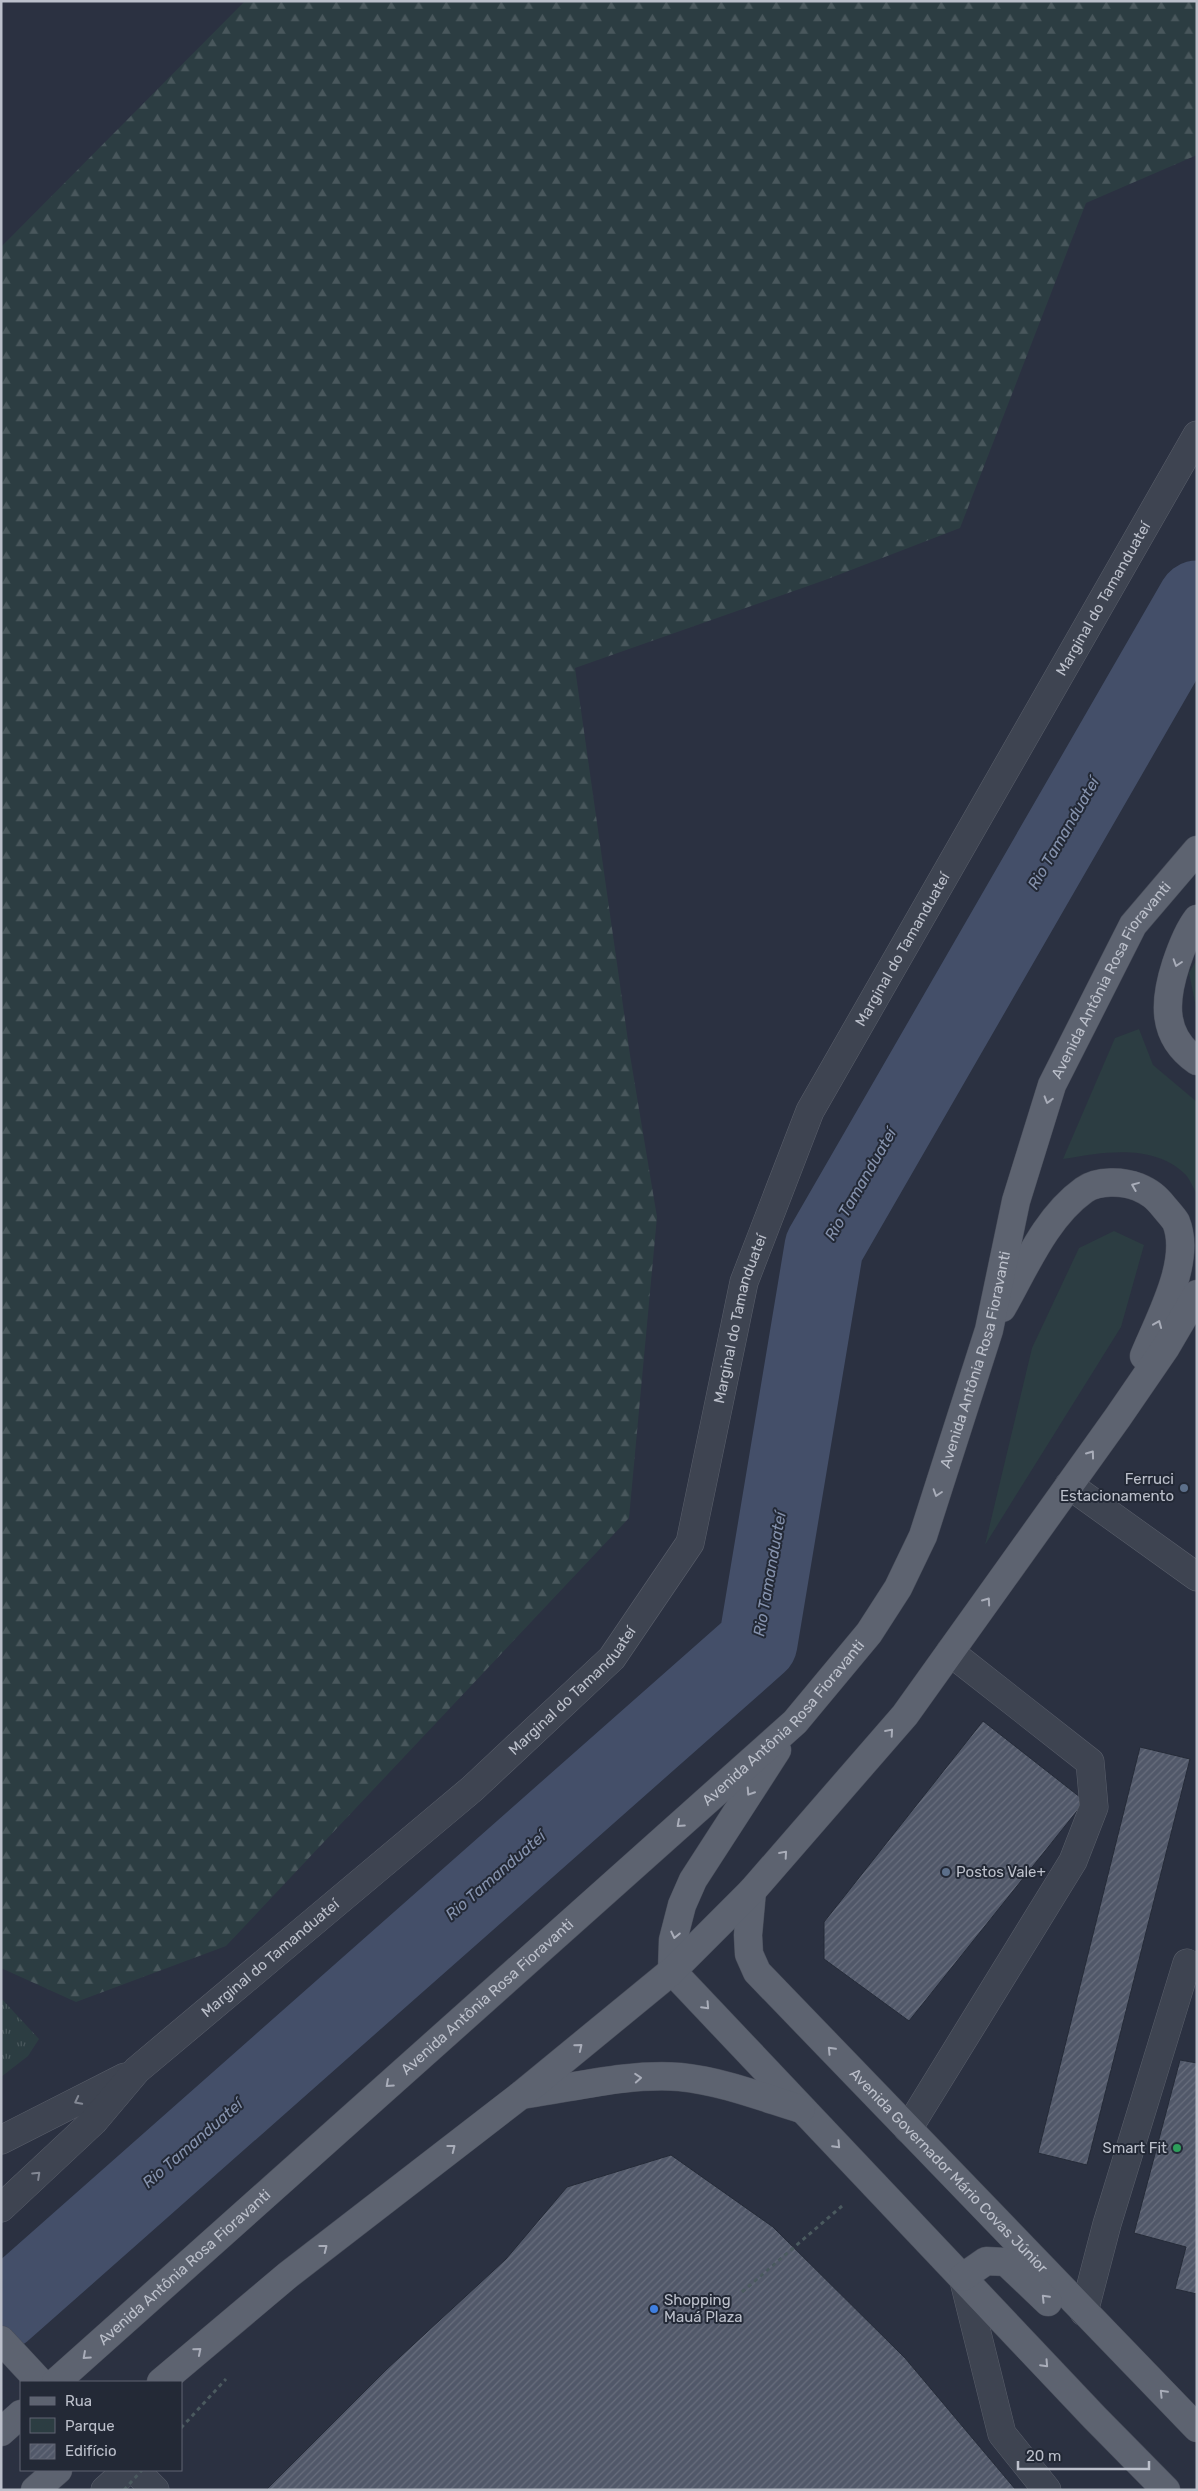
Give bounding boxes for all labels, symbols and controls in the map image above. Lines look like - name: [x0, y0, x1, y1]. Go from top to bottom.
- street label: Marginal do Tamanduateí: [1052, 517, 1155, 679]
- water label: Rio Tamanduateí: [1024, 772, 1104, 893]
- street label: Marginal do Tamanduateí: [851, 868, 954, 1030]
- street label: Avenida Antônia Rosa Fioravanti: [1048, 878, 1175, 1082]
- one-way arrow: [1172, 958, 1182, 967]
- one-way arrow: [1043, 1095, 1053, 1104]
- water label: Rio Tamanduateí: [821, 1123, 901, 1244]
- one-way arrow: [1131, 1181, 1139, 1191]
- street label: Marginal do Tamanduateí: [710, 1230, 771, 1405]
- street label: Avenida Antônia Rosa Fioravanti: [936, 1249, 1014, 1470]
- one-way arrow: [1152, 1320, 1162, 1328]
- one-way arrow: [1085, 1451, 1094, 1460]
- place label: Ferruci Estacionamento: [1060, 1470, 1174, 1505]
- marker: Ferruci Estacionamento: [1178, 1482, 1190, 1494]
- one-way arrow: [932, 1489, 942, 1497]
- water label: Rio Tamanduateí: [749, 1508, 790, 1638]
- one-way arrow: [981, 1598, 989, 1607]
- street label: Marginal do Tamanduateí: [505, 1622, 641, 1759]
- street label: Avenida Antônia Rosa Fioravanti: [698, 1636, 868, 1810]
- one-way arrow: [885, 1728, 894, 1737]
- one-way arrow: [746, 1787, 756, 1796]
- one-way arrow: [677, 1818, 686, 1827]
- water label: Rio Tamanduateí: [441, 1825, 551, 1924]
- one-way arrow: [778, 1851, 787, 1860]
- place label: Postos Vale+: [956, 1863, 1046, 1881]
- marker: Postos Vale+: [940, 1866, 952, 1878]
- street label: Marginal do Tamanduateí: [198, 1894, 344, 2021]
- street label: Avenida Antônia Rosa Fioravanti: [397, 1915, 577, 2079]
- one-way arrow: [670, 1931, 681, 1940]
- one-way arrow: [700, 2001, 709, 2010]
- one-way arrow: [573, 2044, 582, 2052]
- one-way arrow: [828, 2047, 837, 2056]
- street label: Avenida Governador Mário Covas Júnior: [846, 2064, 1052, 2277]
- one-way arrow: [635, 2073, 643, 2084]
- one-way arrow: [386, 2078, 395, 2087]
- water label: Rio Tamanduateí: [138, 2093, 248, 2192]
- one-way arrow: [74, 2095, 83, 2105]
- one-way arrow: [831, 2139, 840, 2148]
- place label: Smart Fit: [1103, 2139, 1167, 2157]
- marker: Smart Fit: [1171, 2142, 1183, 2154]
- one-way arrow: [446, 2145, 456, 2154]
- one-way arrow: [31, 2172, 40, 2181]
- street label: Avenida Antônia Rosa Fioravanti: [94, 2186, 274, 2349]
- one-way arrow: [318, 2245, 327, 2253]
- place label: Shopping Mauá Plaza: [664, 2291, 743, 2326]
- one-way arrow: [1041, 2295, 1050, 2304]
- marker: Shopping Mauá Plaza: [648, 2303, 660, 2315]
- one-way arrow: [193, 2347, 202, 2356]
- one-way arrow: [82, 2350, 91, 2359]
- one-way arrow: [1039, 2358, 1048, 2367]
- legend: [20, 2381, 182, 2471]
- one-way arrow: [1160, 2390, 1169, 2399]
- text: Rua: [65, 2392, 92, 2410]
- text: Parque: [65, 2417, 115, 2435]
- scale bar: [1018, 2438, 1149, 2470]
- text: Edifício: [65, 2442, 117, 2460]
- text: 20 m: [1026, 2447, 1061, 2465]

